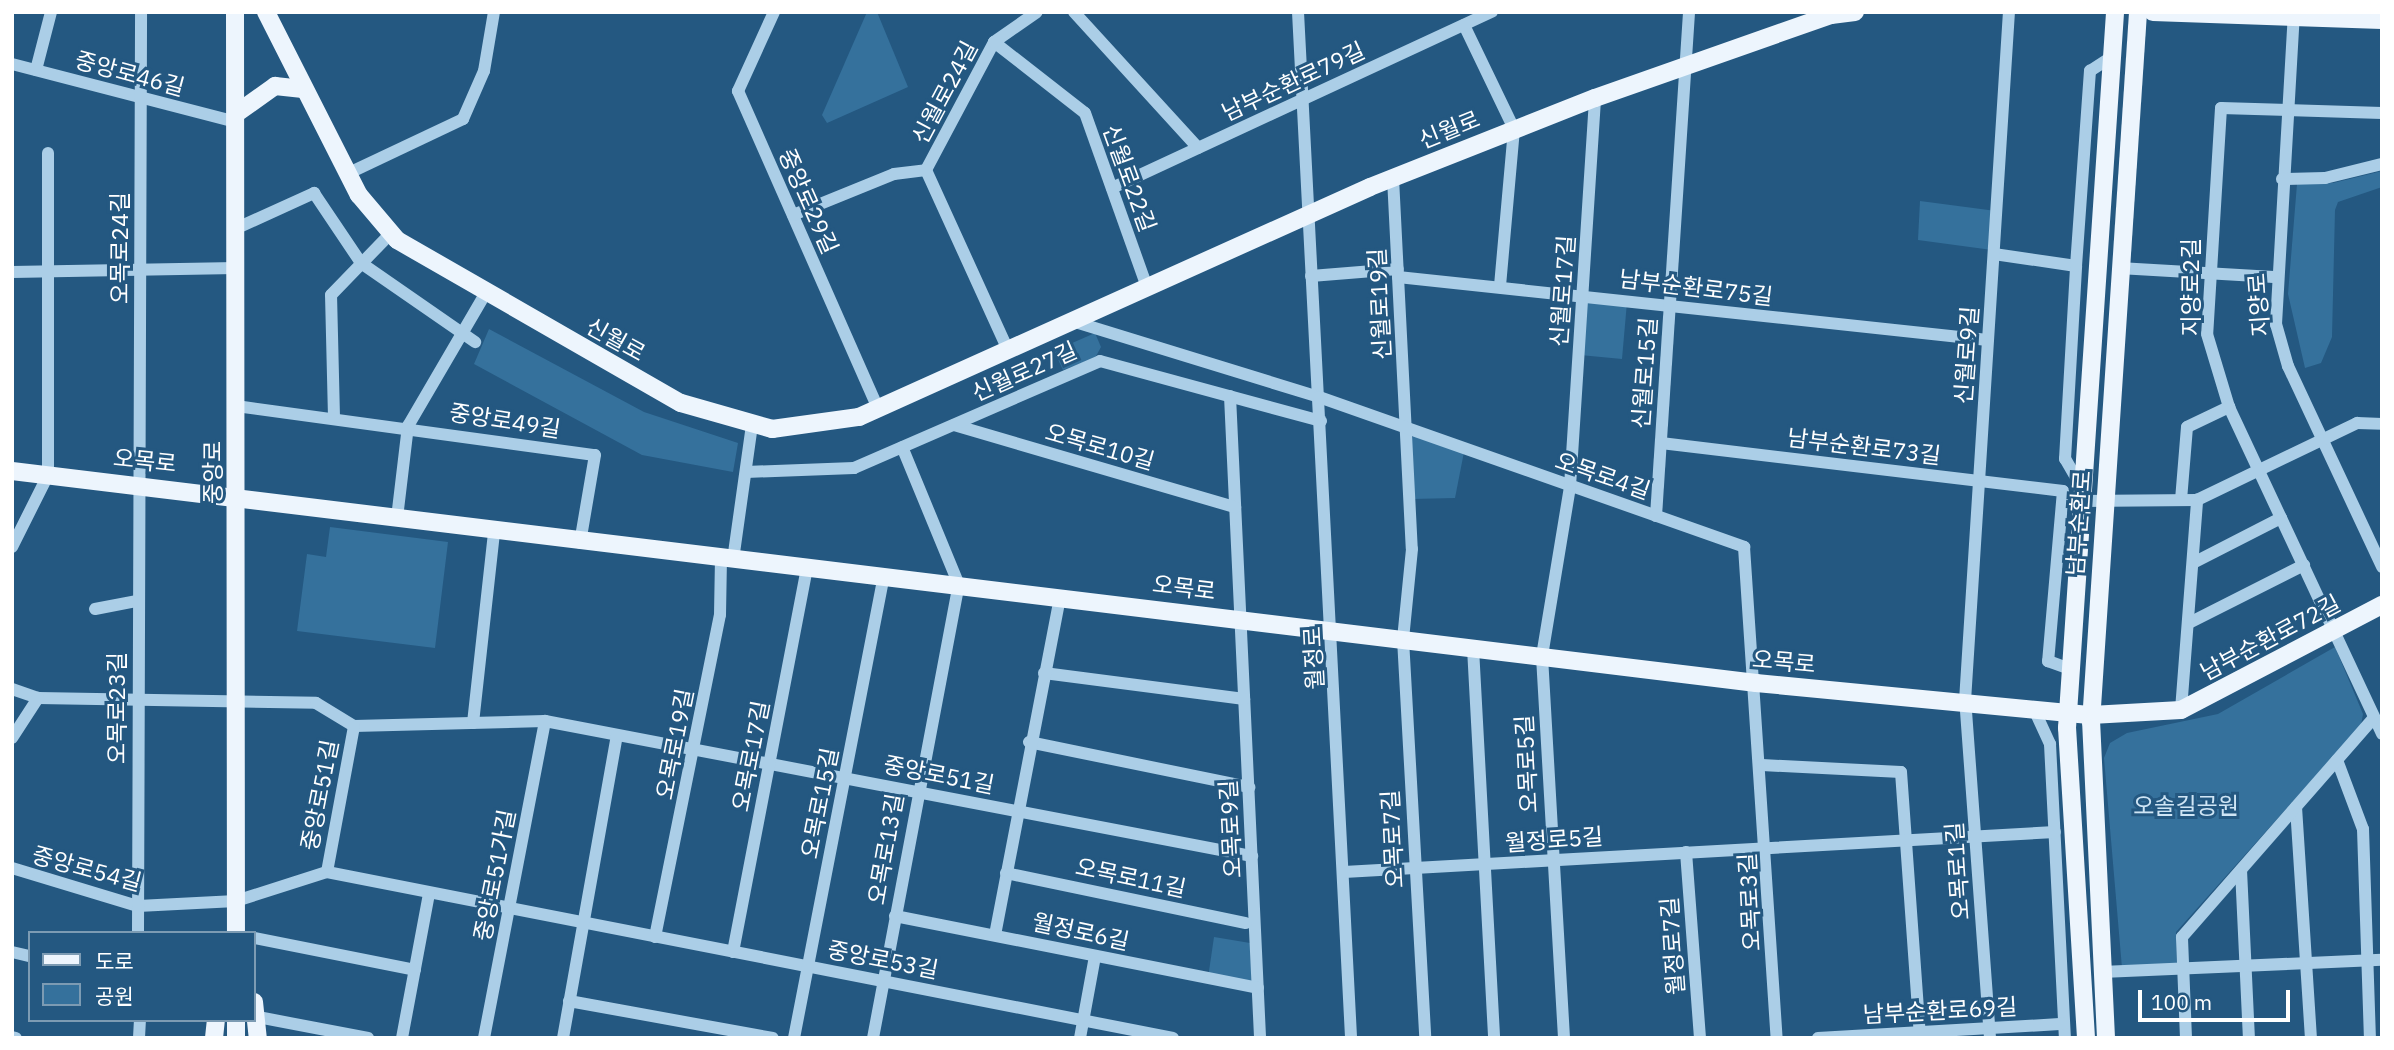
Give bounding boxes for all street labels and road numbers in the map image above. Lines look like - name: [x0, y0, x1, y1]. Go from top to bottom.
- street label: 신월로24길: [905, 36, 983, 148]
- street label: 남부순환로79길: [1217, 36, 1369, 126]
- street label: 중앙로46길: [72, 45, 188, 101]
- street label: 신월로: [1414, 104, 1484, 154]
- street label: 신월로22길: [1098, 121, 1162, 235]
- street label: 중앙로29길: [774, 144, 844, 258]
- street label: 오목로24길: [105, 192, 133, 304]
- street label: 신월로17길: [1544, 234, 1580, 348]
- street label: 지양로2길: [2176, 238, 2204, 336]
- street label: 신월로19길: [1362, 247, 1396, 361]
- street label: 남부순환로75길: [1618, 264, 1774, 310]
- street label: 지양로: [2242, 272, 2274, 338]
- street label: 신월로9길: [1949, 305, 1983, 405]
- street label: 신월로: [582, 312, 650, 366]
- street label: 신월로15길: [1626, 316, 1662, 430]
- street label: 신월로27길: [967, 336, 1081, 406]
- street label: 중앙로49길: [447, 398, 563, 442]
- street label: 오목로10길: [1042, 417, 1158, 475]
- street label: 남부순환로73길: [1786, 423, 1942, 469]
- street label: 중앙로: [198, 440, 226, 504]
- street label: 오목로: [112, 443, 178, 477]
- street label: 오목로4길: [1552, 446, 1654, 504]
- street label: 남부순환로: [2061, 469, 2095, 577]
- street label: 오목로: [1151, 569, 1217, 605]
- street label: 남부순환로72길: [2195, 589, 2345, 685]
- street label: 월정로: [1298, 626, 1328, 690]
- street label: 오목로: [1751, 644, 1817, 678]
- street label: 오목로23길: [102, 652, 130, 764]
- street label: 오목로19길: [650, 686, 698, 802]
- street label: 오목로17길: [726, 698, 774, 814]
- street label: 오목로5길: [1510, 714, 1542, 814]
- street label: 중앙로51길: [295, 737, 343, 853]
- street label: 오목로15길: [795, 745, 843, 861]
- street label: 중앙로51길: [881, 750, 997, 798]
- street label: 오목로9길: [1214, 779, 1246, 879]
- street label: 오목로7길: [1376, 789, 1408, 889]
- street label: 오목로13길: [862, 791, 908, 907]
- street label: 중앙로51가길: [468, 807, 520, 943]
- street label: 오목로1길: [1940, 821, 1974, 921]
- street label: 월정로5길: [1504, 822, 1604, 856]
- street label: 중앙로54길: [29, 840, 145, 896]
- street label: 오목로11길: [1073, 852, 1189, 902]
- street label: 오목로3길: [1733, 852, 1765, 952]
- street label: 월정로7길: [1655, 896, 1689, 996]
- street label: 월정로6길: [1030, 907, 1132, 955]
- street label: 중앙로53길: [825, 935, 941, 983]
- street label: 남부순환로69길: [1862, 992, 2018, 1028]

